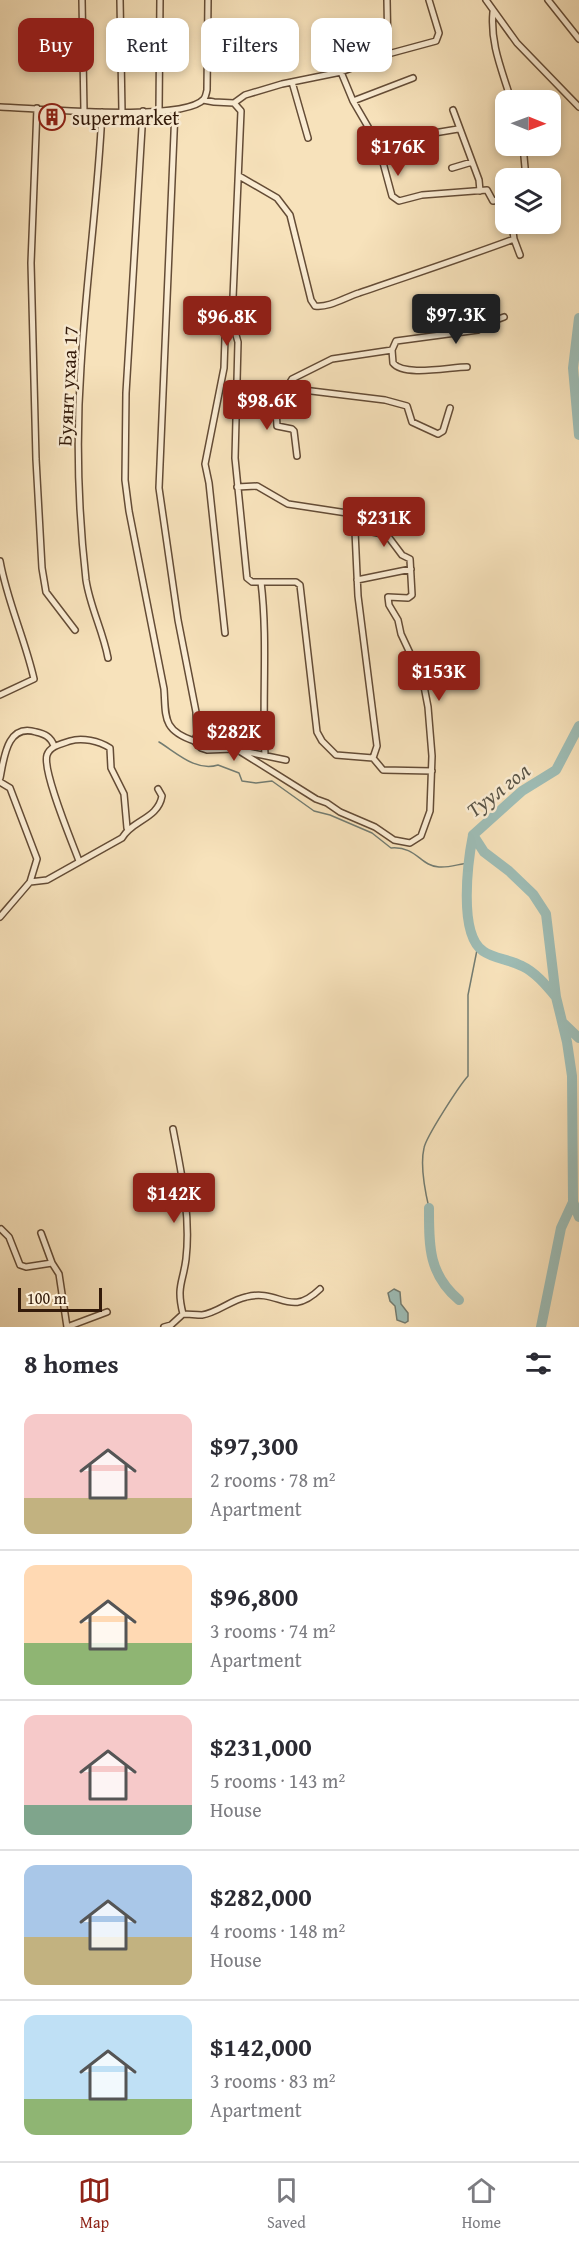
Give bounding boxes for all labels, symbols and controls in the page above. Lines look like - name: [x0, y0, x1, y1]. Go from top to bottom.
- chip: Buy: [18, 18, 94, 72]
- chip: Rent: [106, 18, 189, 72]
- chip: Filters: [201, 18, 299, 72]
- chip: New: [311, 18, 392, 72]
- north arrow: [495, 90, 561, 156]
- map controls: [495, 90, 561, 234]
- building icon: supermarket: [37, 102, 67, 132]
- place label: supermarket: [72, 103, 179, 132]
- pin: $176K: [356, 126, 440, 177]
- text: $176K: [371, 131, 425, 160]
- button: layers: [495, 168, 561, 234]
- pin: $97.3K: [407, 294, 505, 345]
- pin: $96.8K: [178, 296, 276, 347]
- text: $97.3K: [426, 299, 486, 328]
- text: $96.8K: [197, 301, 257, 330]
- street label: Буянт ухаа 17: [49, 325, 85, 447]
- pin: $98.6K: [218, 380, 316, 431]
- text: $98.6K: [237, 385, 297, 414]
- pin: $231K: [342, 497, 426, 548]
- text: $231K: [357, 502, 411, 531]
- pin: $153K: [397, 651, 481, 702]
- text: $153K: [412, 656, 466, 685]
- pin: $282K: [192, 711, 276, 762]
- text: $282K: [207, 716, 261, 745]
- water label: Туул гол: [460, 755, 537, 825]
- pin: $142K: [132, 1173, 216, 1224]
- text: $142K: [147, 1178, 201, 1207]
- scale bar: [18, 1285, 102, 1312]
- text: 100 m: [27, 1286, 67, 1310]
- text: 8 homes: [24, 1344, 119, 1383]
- icon: filters: [522, 1347, 555, 1380]
- text: $97,300: [210, 1426, 298, 1465]
- icon: home: [72, 1438, 144, 1510]
- text: 2 rooms · 78 m²: [210, 1465, 336, 1494]
- text: Apartment: [210, 1494, 302, 1523]
- text: $96,800: [210, 1577, 298, 1616]
- icon: home: [72, 1589, 144, 1661]
- text: 3 rooms · 74 m²: [210, 1616, 336, 1645]
- text: Apartment: [210, 1645, 302, 1674]
- text: $231,000: [210, 1727, 312, 1766]
- icon: home: [72, 1739, 144, 1811]
- text: 5 rooms · 143 m²: [210, 1766, 345, 1795]
- text: House: [210, 1795, 262, 1824]
- text: $282,000: [210, 1877, 312, 1916]
- icon: home: [72, 1889, 144, 1961]
- text: 4 rooms · 148 m²: [210, 1916, 345, 1945]
- text: House: [210, 1945, 262, 1974]
- text: $142,000: [210, 2027, 312, 2066]
- icon: home: [72, 2039, 144, 2111]
- text: 3 rooms · 83 m²: [210, 2066, 336, 2095]
- text: Apartment: [210, 2095, 302, 2124]
- tab: Map: [78, 2174, 111, 2234]
- tab: Saved: [267, 2174, 306, 2234]
- tab: Home: [462, 2174, 501, 2234]

